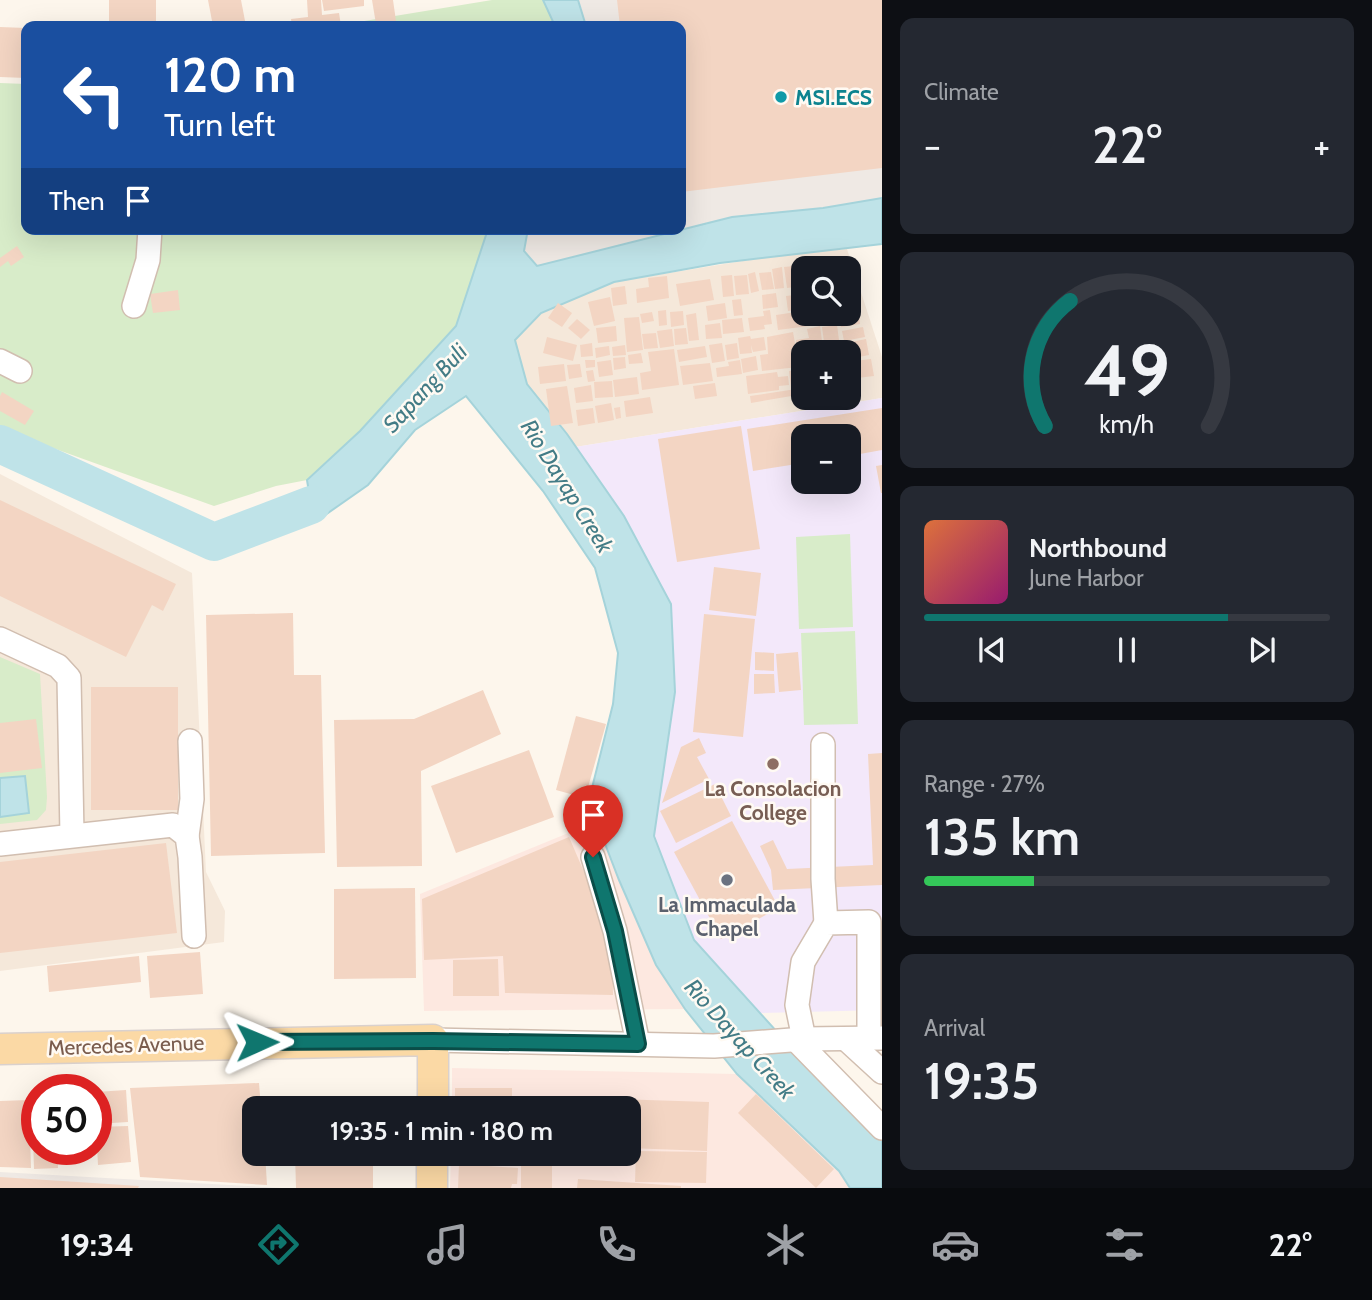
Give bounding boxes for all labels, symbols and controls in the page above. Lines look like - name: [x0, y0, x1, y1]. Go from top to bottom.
- text: 120 m: [164, 45, 296, 104]
- icon: left: [49, 49, 140, 140]
- text: Climate: [924, 78, 999, 106]
- place label: MSI.ECS: [795, 85, 872, 110]
- marker: MSI.ECS: [773, 89, 789, 105]
- text: Turn left: [164, 105, 275, 144]
- text: 22°: [1092, 113, 1162, 176]
- text: −: [924, 122, 941, 169]
- text: +: [1313, 122, 1330, 169]
- icon: arrive: [119, 182, 157, 220]
- text: Then: [49, 185, 105, 217]
- map controls: [791, 256, 861, 494]
- button: search: [791, 256, 861, 326]
- text: 49: [1084, 326, 1170, 414]
- water label: Sapang Buli: [377, 337, 474, 438]
- button: +: [791, 340, 861, 410]
- text: km/h: [1100, 409, 1154, 439]
- water label: Rio Dayap Creek: [515, 414, 620, 559]
- button: −: [791, 424, 861, 494]
- text: Northbound: [1029, 532, 1167, 564]
- text: June Harbor: [1029, 564, 1143, 592]
- icon: previous: [973, 631, 1011, 669]
- icon: pause: [1108, 631, 1146, 669]
- icon: next: [1243, 631, 1281, 669]
- marker: La Consolacion College: [765, 756, 781, 772]
- text: Range · 27%: [924, 770, 1045, 798]
- place label: La Consolacion College: [705, 776, 841, 825]
- pin: [563, 785, 623, 857]
- icon: arrive: [574, 796, 612, 834]
- text: 135 km: [924, 805, 1080, 868]
- marker: La Immaculada Chapel: [719, 872, 735, 888]
- place label: La Immaculada Chapel: [658, 892, 797, 941]
- water label: Rio Dayap Creek: [679, 973, 802, 1106]
- position arrow: [220, 1005, 294, 1079]
- text: Arrival: [924, 1014, 985, 1042]
- street label: Mercedes Avenue: [47, 1030, 205, 1060]
- text: 19:35: [924, 1049, 1039, 1112]
- speed limit sign: 50: [21, 1074, 112, 1165]
- text: 19:35 · 1 min · 180 m: [330, 1115, 553, 1147]
- icon: directions: [254, 1220, 303, 1269]
- icon: music: [423, 1220, 472, 1269]
- icon: phone: [592, 1220, 641, 1269]
- icon: climate: [761, 1220, 810, 1269]
- icon: car: [931, 1220, 980, 1269]
- icon: filters: [1100, 1220, 1149, 1269]
- text: 19:34: [60, 1225, 134, 1264]
- text: 22°: [1269, 1225, 1312, 1264]

